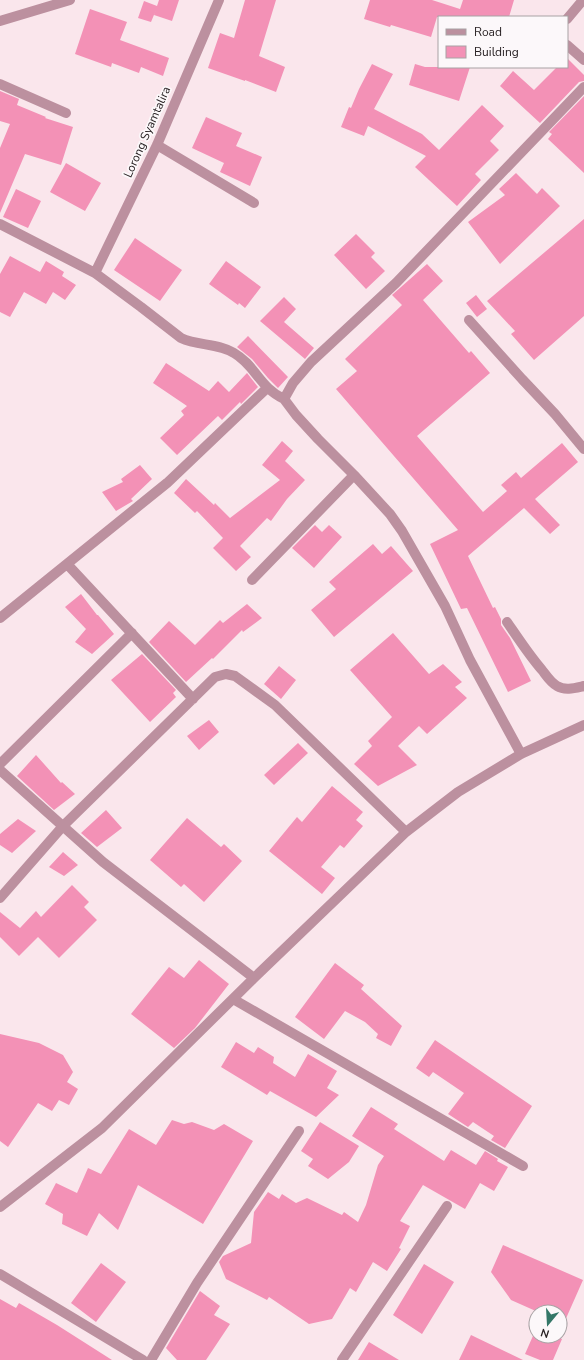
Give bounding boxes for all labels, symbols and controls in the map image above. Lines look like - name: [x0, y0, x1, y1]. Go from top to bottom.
- legend: [438, 16, 568, 68]
- text: Road: [474, 24, 502, 40]
- text: Building: [474, 44, 519, 60]
- street label: Lorong Syamtalira: [120, 84, 174, 180]
- north arrow: [528, 1304, 568, 1344]
- text: N: [539, 1325, 551, 1341]

